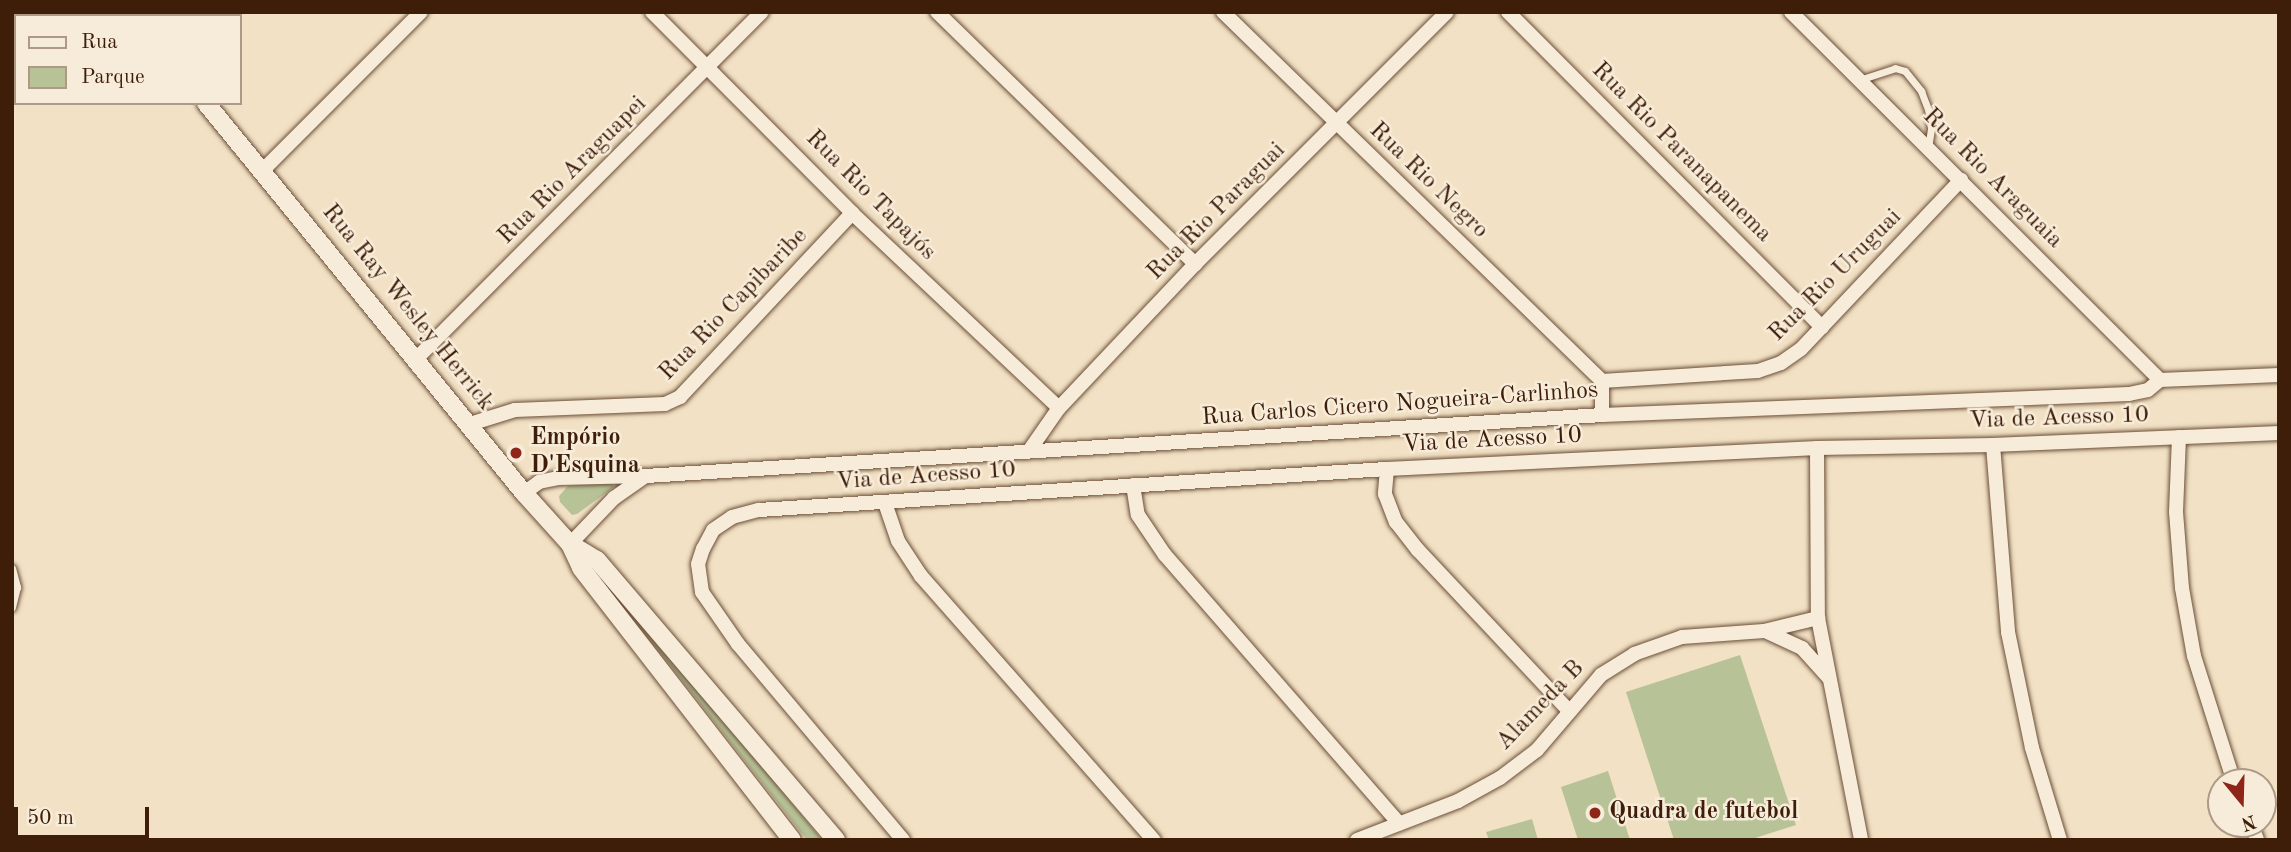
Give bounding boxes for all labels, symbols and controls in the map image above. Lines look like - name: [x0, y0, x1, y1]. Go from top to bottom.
- legend: [14, 14, 242, 105]
- text: Rua: [81, 32, 118, 53]
- street label: Rua Rio Paranapanema: [1585, 57, 1777, 249]
- text: Parque: [81, 67, 145, 88]
- street label: Rua Rio Araguapei: [493, 91, 653, 251]
- street label: Rua Rio Araguaia: [1916, 103, 2068, 255]
- street label: Rua Rio Negro: [1362, 117, 1494, 245]
- street label: Rua Rio Tapajós: [799, 125, 941, 267]
- street label: Rua Rio Paraguai: [1142, 137, 1292, 287]
- street label: Rua Ray Wesley Herrick: [315, 199, 499, 417]
- street label: Rua Rio Uruguai: [1763, 203, 1909, 349]
- street label: Rua Rio Capibaribe: [654, 223, 814, 387]
- street label: Rua Carlos Cicero Nogueira-Carlinhos: [1201, 377, 1599, 433]
- street label: Via de Acesso 10: [1969, 401, 2149, 437]
- street label: Via de Acesso 10: [1401, 422, 1583, 460]
- place label: Empório D'Esquina: [530, 425, 640, 481]
- marker: Empório D'Esquina: [508, 445, 524, 461]
- street label: Via de Acesso 10: [835, 456, 1017, 498]
- street label: Alameda B: [1491, 655, 1591, 757]
- north arrow: [2207, 768, 2277, 838]
- scale bar: [18, 792, 152, 836]
- place label: Quadra de futebol: [1609, 799, 1799, 827]
- marker: Quadra de futebol: [1587, 805, 1603, 821]
- text: 50 m: [27, 808, 74, 829]
- text: N: [2238, 810, 2258, 833]

